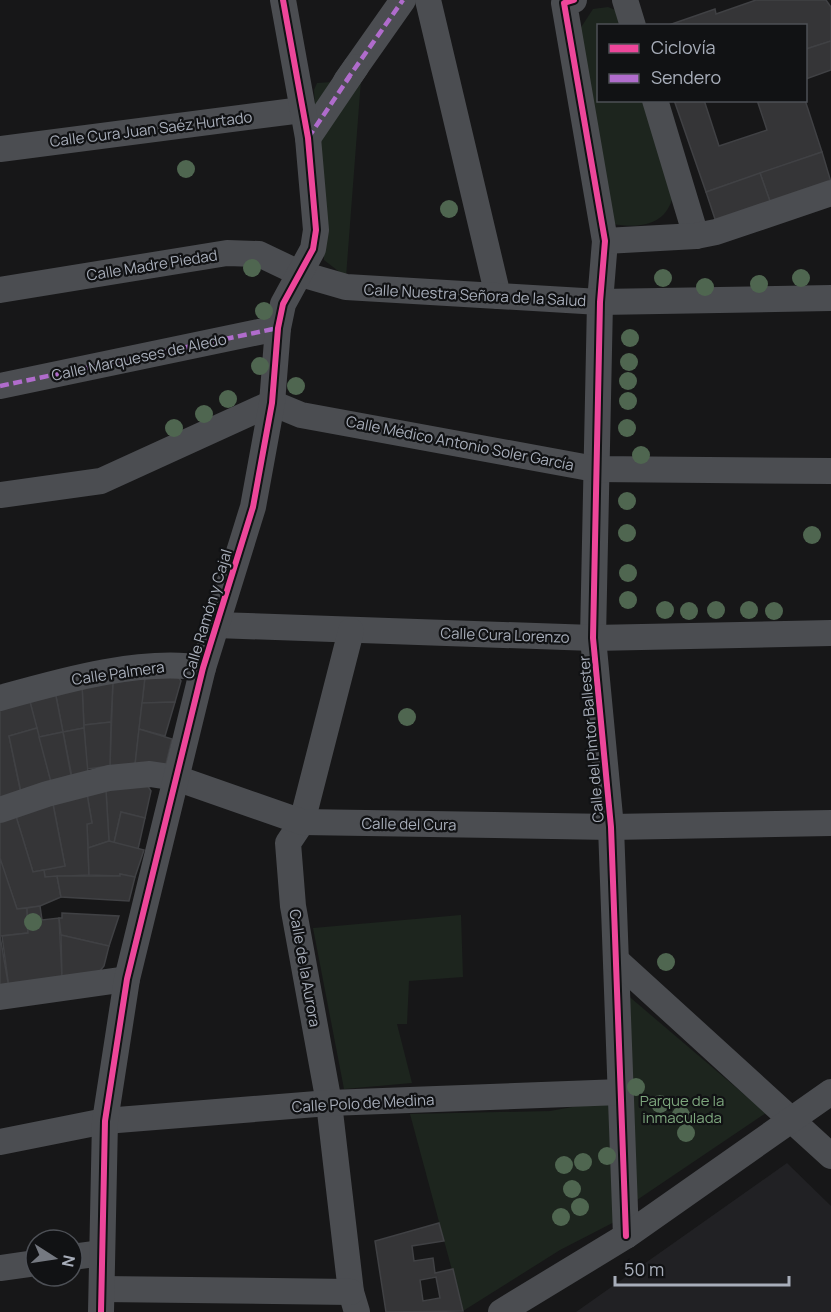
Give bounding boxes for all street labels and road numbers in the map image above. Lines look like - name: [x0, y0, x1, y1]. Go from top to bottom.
- street label: Calle Cura Juan Saéz Hurtado: [48, 106, 254, 152]
- street label: Calle Madre Piedad: [85, 244, 219, 286]
- street label: Calle Nuestra Señora de la Salud: [363, 279, 587, 311]
- street label: Calle Marqueses de Aledo: [50, 328, 229, 386]
- street label: Calle Médico Antonio Soler García: [344, 411, 576, 475]
- street label: Calle Ramón y Cajal: [177, 547, 237, 681]
- street label: Calle Cura Lorenzo: [440, 622, 570, 648]
- street label: Calle del Pintor Ballester: [573, 654, 609, 823]
- street label: Calle Palmera: [70, 656, 166, 690]
- street label: Calle del Cura: [361, 813, 457, 835]
- street label: Calle de la Aurora: [284, 907, 326, 1029]
- street label: Calle Polo de Medina: [291, 1089, 435, 1117]

